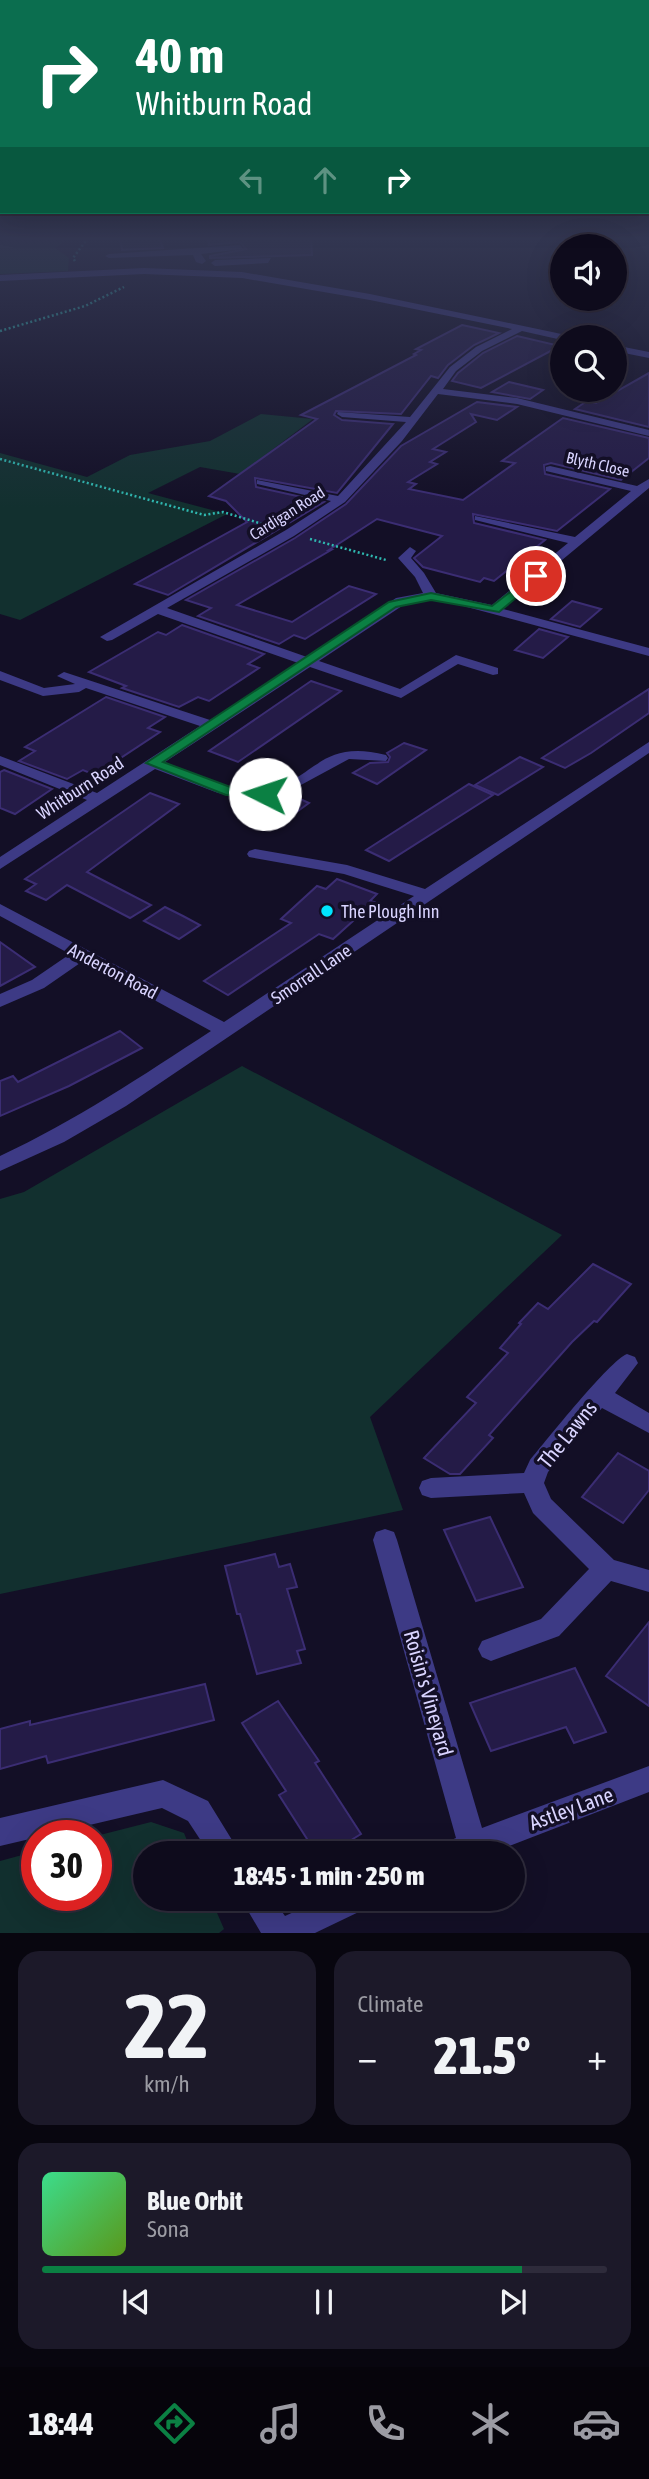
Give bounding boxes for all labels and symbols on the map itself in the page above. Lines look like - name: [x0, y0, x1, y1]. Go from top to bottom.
- street label: Blyth Close: [564, 448, 631, 481]
- street label: Cardigan Road: [246, 483, 328, 544]
- pin: [506, 546, 566, 606]
- street label: Whitburn Road: [33, 752, 127, 824]
- position arrow: [228, 757, 302, 831]
- place label: The Plough Inn: [341, 901, 439, 922]
- marker: The Plough Inn: [319, 903, 335, 919]
- street label: Anderton Road: [65, 939, 161, 1003]
- street label: Smorrall Lane: [267, 940, 355, 1008]
- street label: The Lawns: [533, 1396, 601, 1472]
- street label: Roisin's Vineyard: [400, 1627, 458, 1759]
- street label: Astley Lane: [526, 1782, 616, 1834]
- speed limit sign: 30: [21, 1820, 112, 1911]

